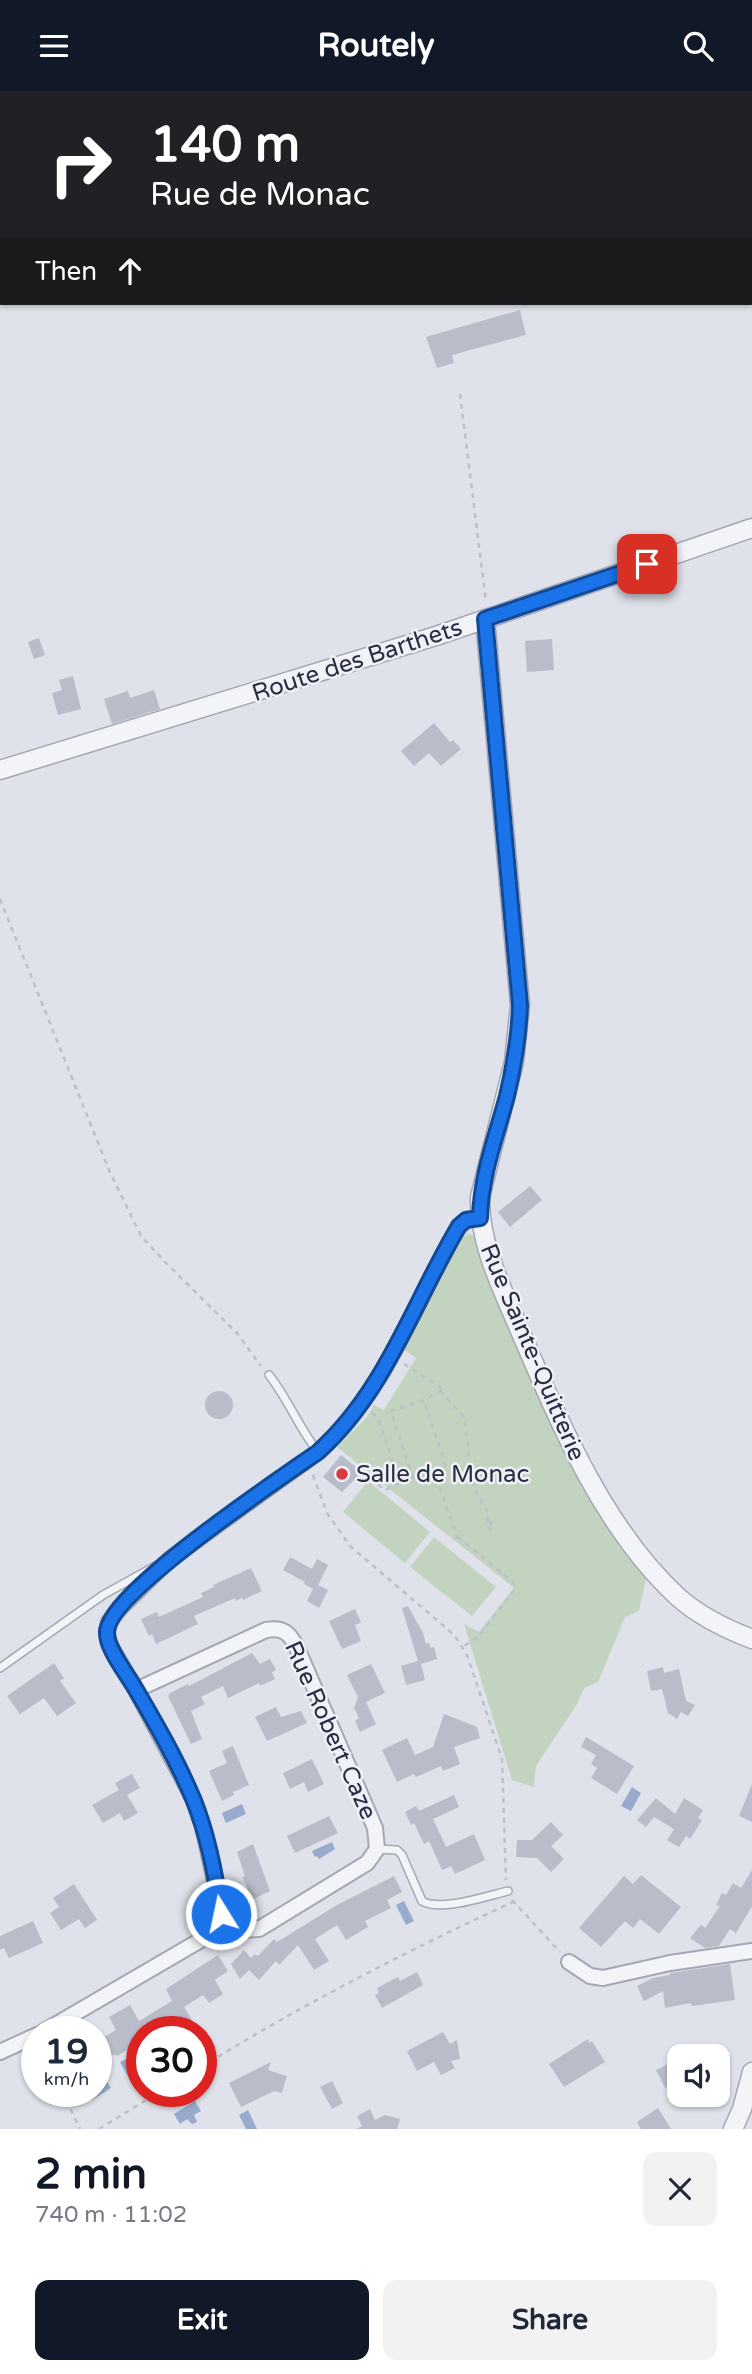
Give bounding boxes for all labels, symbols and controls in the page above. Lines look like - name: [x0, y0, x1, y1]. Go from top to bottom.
- icon: menu: [35, 27, 73, 65]
- text: Routely: [318, 27, 435, 65]
- icon: search: [679, 27, 717, 65]
- text: 140 m: [150, 116, 300, 175]
- icon: right: [35, 119, 126, 210]
- text: Rue de Monac: [150, 176, 370, 214]
- icon: ahead: [111, 252, 149, 290]
- text: Then: [35, 256, 97, 287]
- pin: [617, 534, 677, 594]
- icon: arrive: [628, 545, 666, 583]
- street label: Route des Barthets: [249, 613, 466, 708]
- street label: Rue Sainte-Quitterie: [474, 1239, 591, 1465]
- place label: Salle de Monac: [356, 1460, 529, 1489]
- marker: Salle de Monac: [334, 1466, 350, 1482]
- street label: Rue Robert Caze: [278, 1636, 383, 1824]
- position arrow: [184, 1877, 258, 1951]
- speed limit sign: 30: [126, 2016, 217, 2107]
- text: 19: [45, 2031, 88, 2073]
- map controls: [667, 2044, 730, 2107]
- button: sound: [667, 2044, 730, 2107]
- text: km/h: [44, 2068, 89, 2090]
- text: 2 min: [35, 2149, 147, 2200]
- button: close: [643, 2152, 717, 2226]
- text: 740 m · 11:02: [35, 2201, 187, 2229]
- button: Exit: [35, 2280, 369, 2360]
- button: Share: [383, 2280, 717, 2360]

